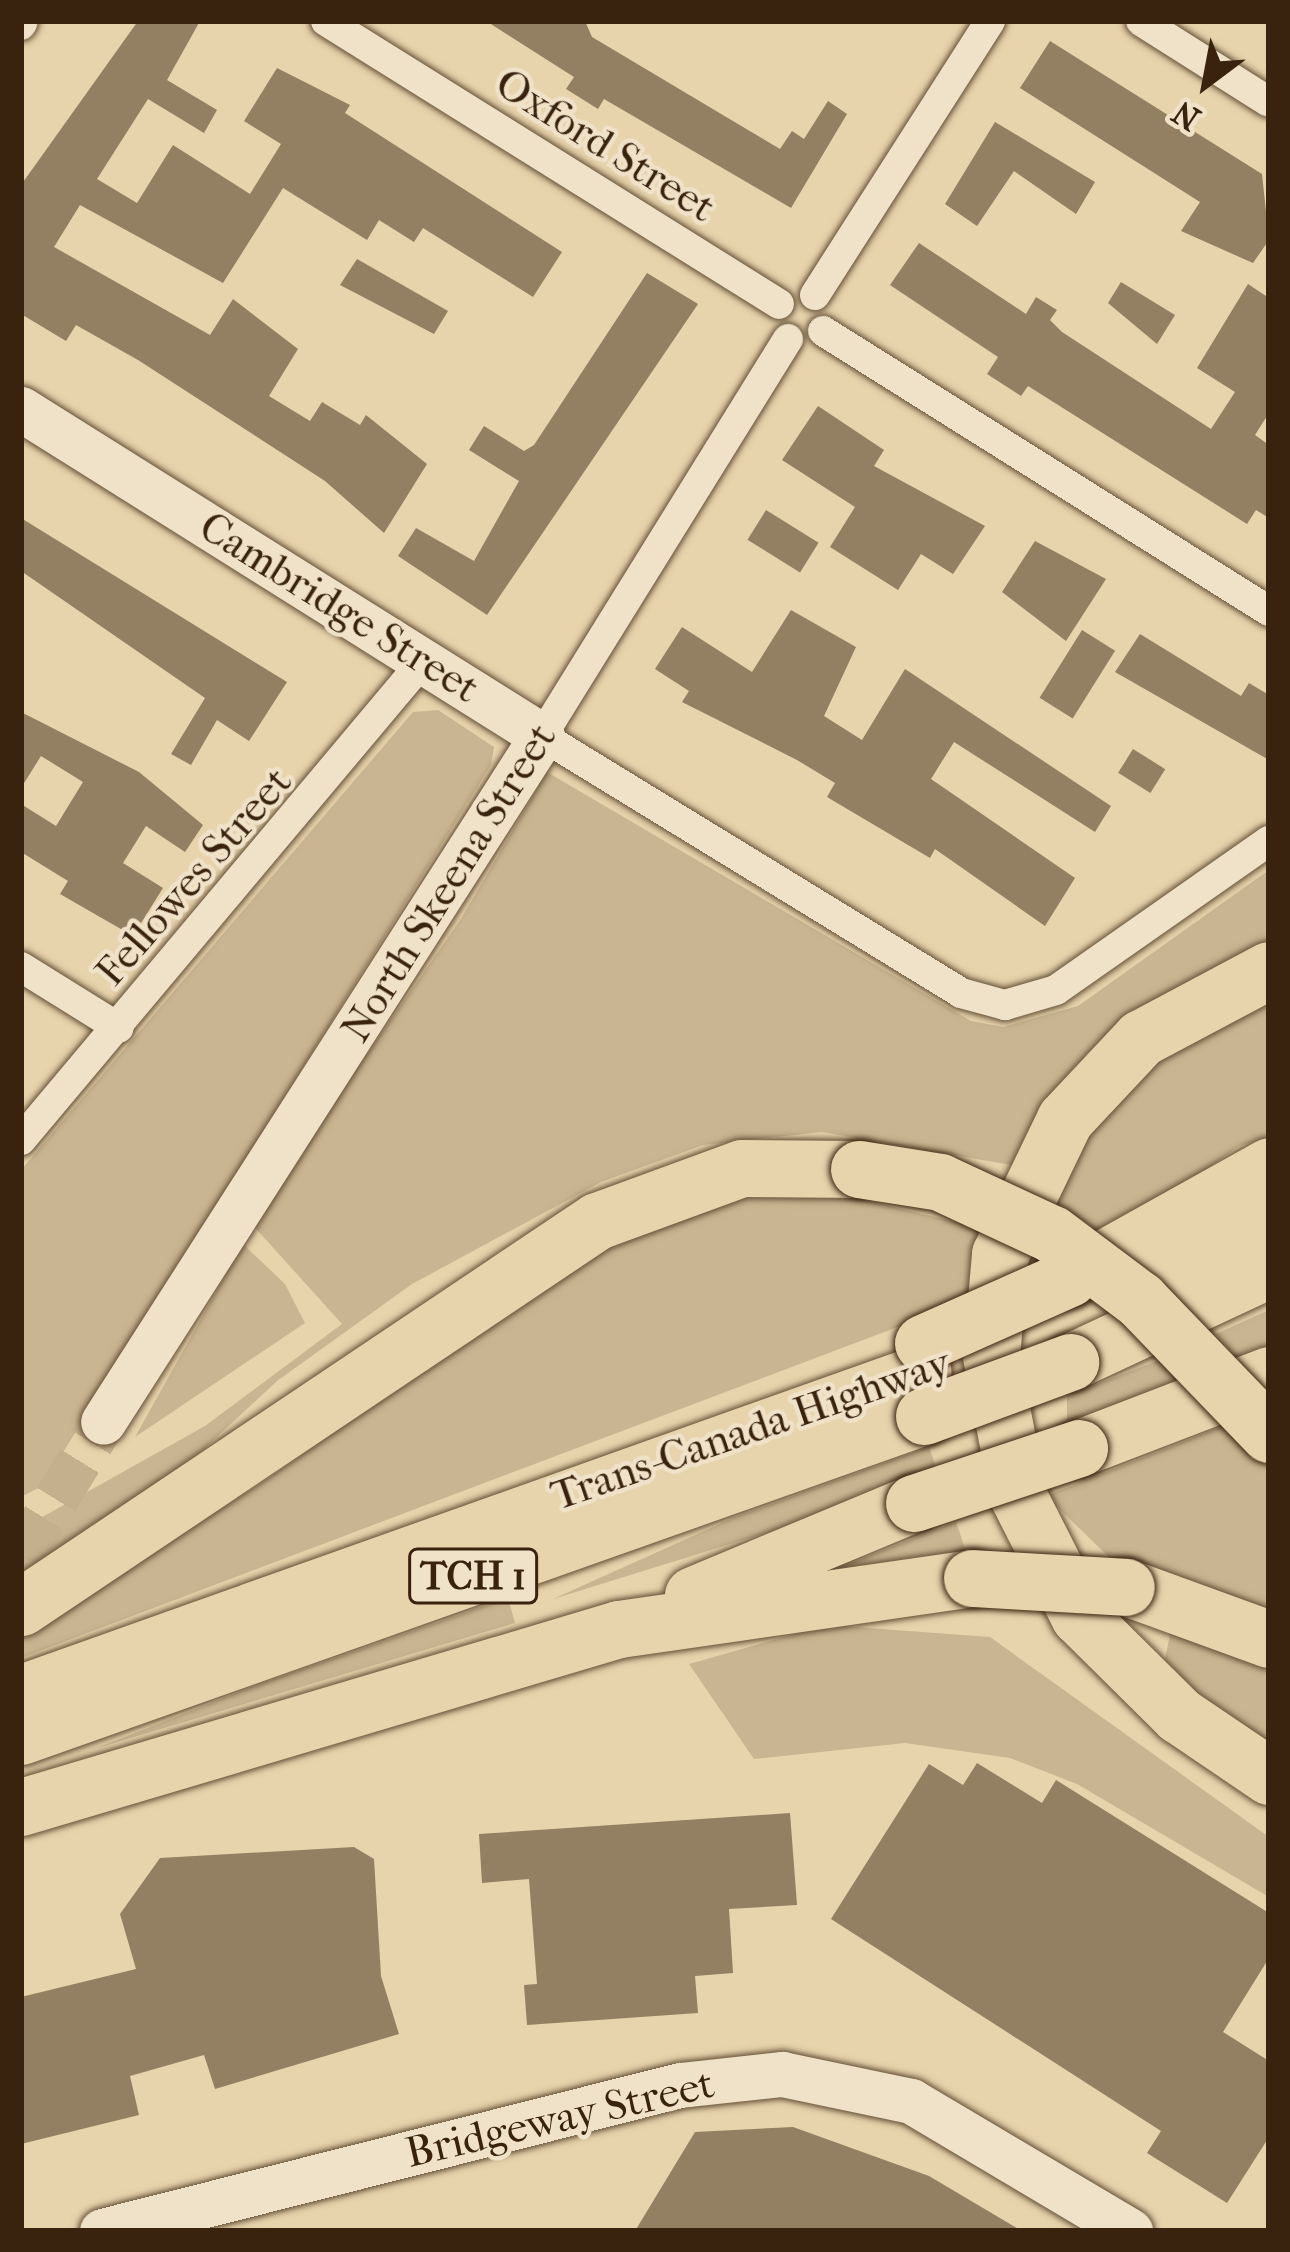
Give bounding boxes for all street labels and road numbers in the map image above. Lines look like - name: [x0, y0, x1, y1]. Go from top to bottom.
- street label: Oxford Street: [486, 59, 724, 233]
- street label: Cambridge Street: [190, 502, 488, 714]
- street label: North Skeena Street: [331, 715, 567, 1051]
- street label: Fellowes Street: [85, 757, 303, 997]
- street label: Trans-Canada Highway: [545, 1338, 957, 1522]
- road number: TCH 1: [407, 1543, 539, 1609]
- street label: Bridgeway Street: [401, 2059, 719, 2179]

